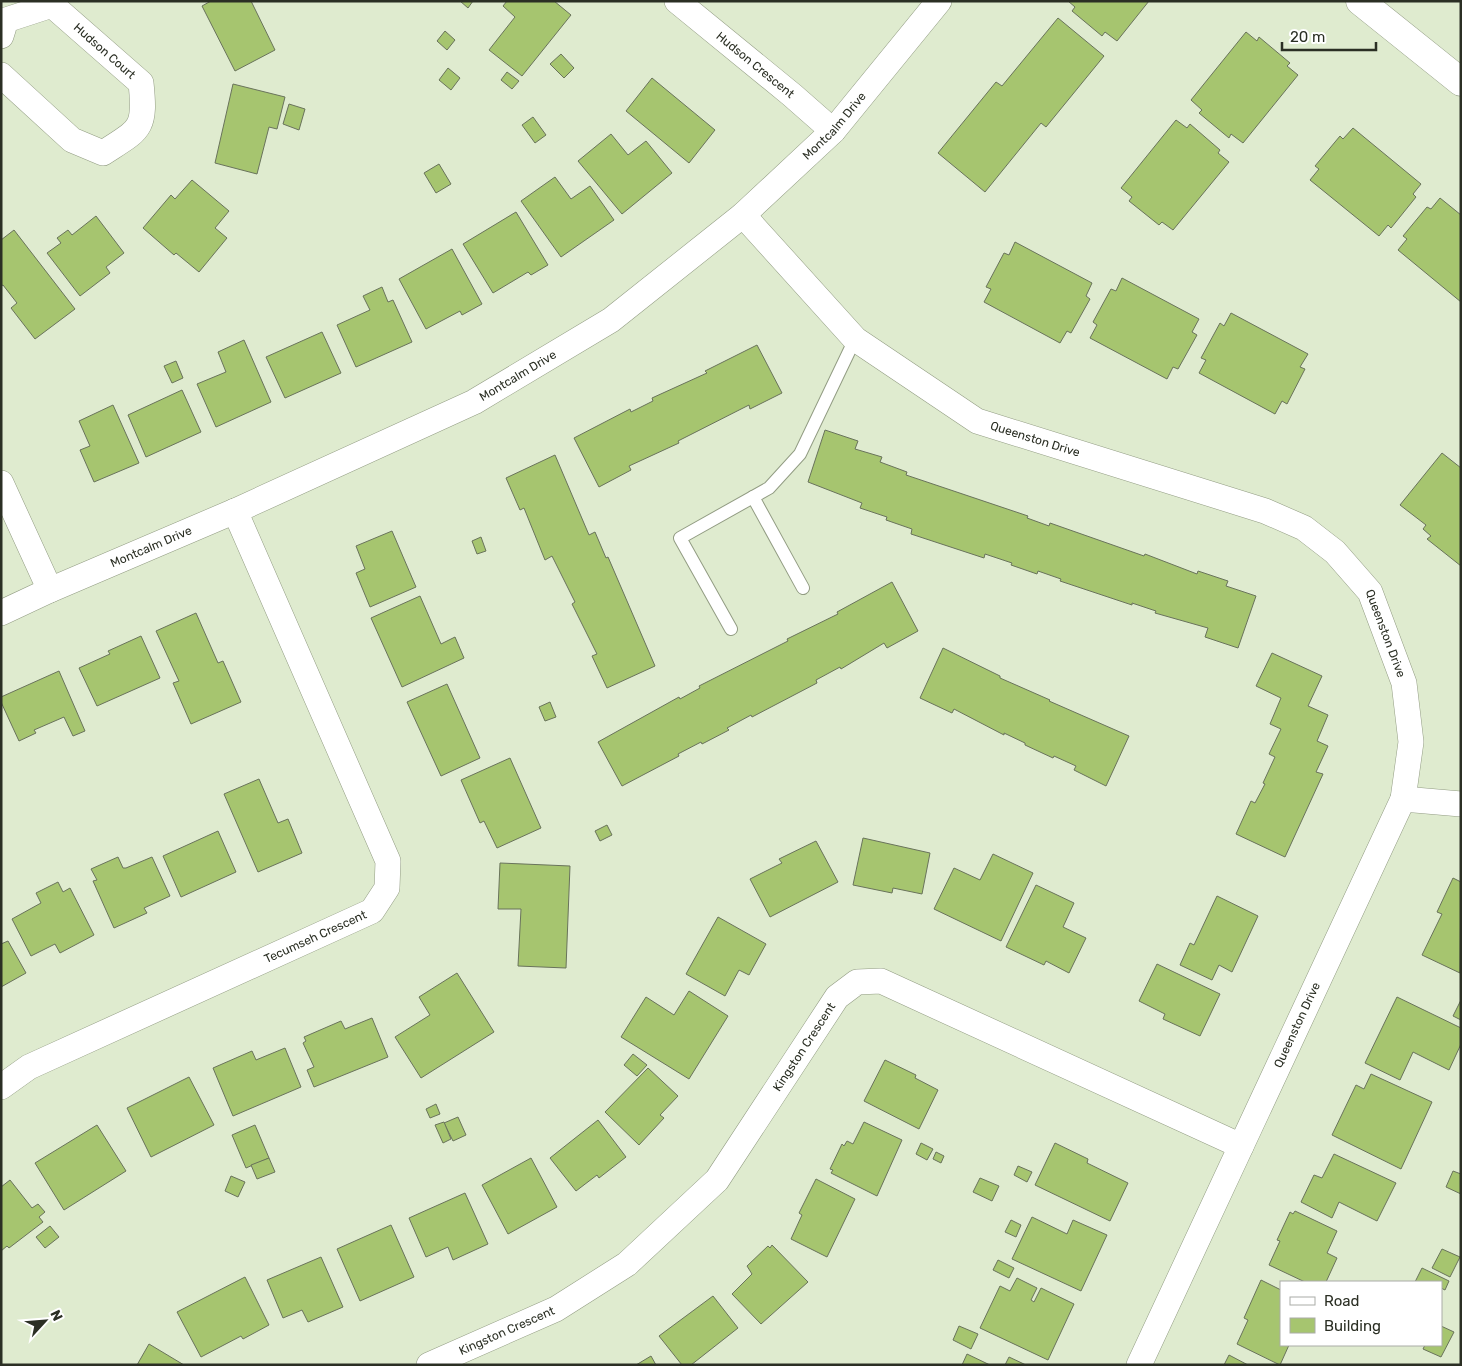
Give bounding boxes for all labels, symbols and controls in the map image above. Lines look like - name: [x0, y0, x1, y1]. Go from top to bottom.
- street label: Hudson Court: [71, 20, 139, 82]
- scale bar: [1282, 20, 1376, 52]
- text: 20 m: [1290, 28, 1325, 46]
- street label: Hudson Crescent: [713, 29, 797, 101]
- street label: Montcalm Drive: [800, 89, 869, 163]
- street label: Montcalm Drive: [477, 347, 559, 404]
- street label: Queenston Drive: [989, 419, 1082, 460]
- street label: Montcalm Drive: [108, 523, 194, 570]
- street label: Queenston Drive: [1363, 587, 1408, 680]
- street label: Tecumseh Crescent: [262, 907, 369, 966]
- street label: Queenston Drive: [1271, 980, 1323, 1070]
- street label: Kingston Crescent: [770, 1000, 838, 1094]
- legend: [1280, 1281, 1442, 1346]
- text: Road: [1324, 1292, 1360, 1310]
- north arrow: [20, 1296, 70, 1346]
- street label: Kingston Crescent: [457, 1303, 557, 1358]
- text: N: [46, 1307, 66, 1324]
- text: Building: [1324, 1317, 1381, 1335]

